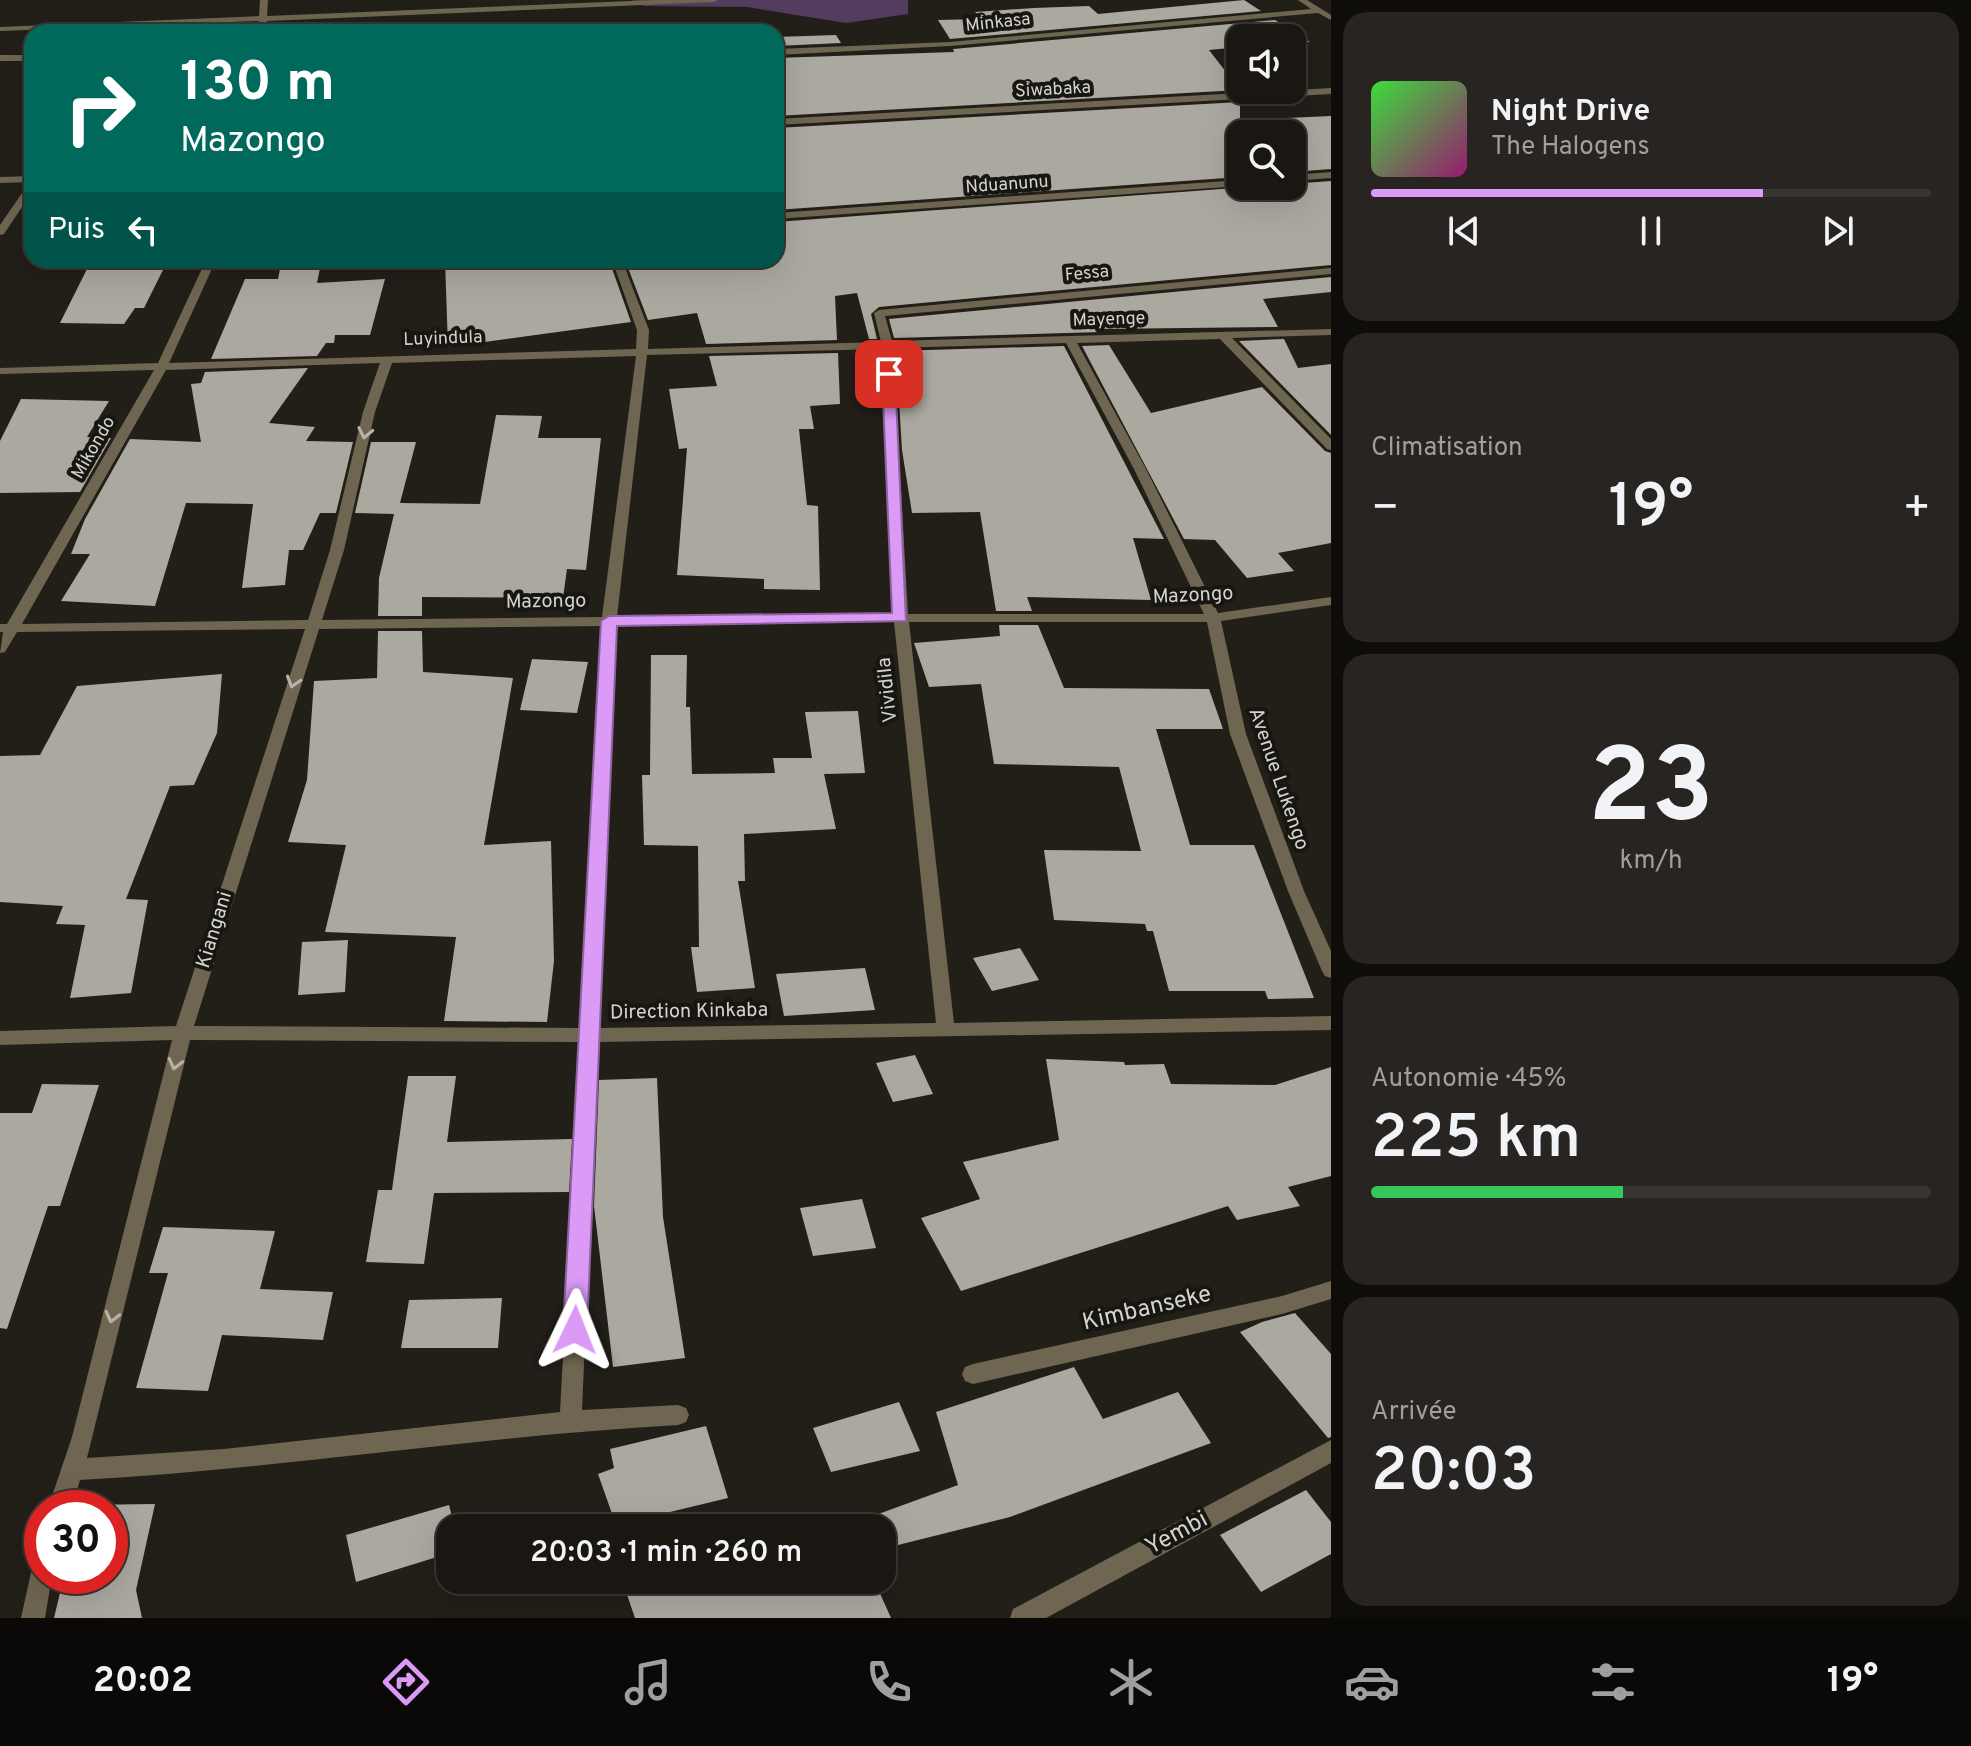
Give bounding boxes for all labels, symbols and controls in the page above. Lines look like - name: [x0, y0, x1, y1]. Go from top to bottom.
- street label: Minkasa: [964, 8, 1032, 38]
- map controls: [1226, 24, 1306, 200]
- button: sound: [1226, 24, 1306, 104]
- text: 130 m: [180, 50, 335, 120]
- icon: right: [48, 56, 152, 160]
- street label: Siwabaka: [1014, 77, 1092, 103]
- text: Night Drive: [1491, 94, 1650, 131]
- text: Mazongo: [180, 119, 326, 165]
- button: search: [1226, 120, 1306, 200]
- text: The Halogens: [1491, 131, 1650, 164]
- street label: Nduanunu: [965, 171, 1049, 199]
- icon: left: [121, 208, 165, 252]
- icon: previous: [1442, 209, 1486, 253]
- icon: pause: [1629, 209, 1673, 253]
- icon: next: [1816, 209, 1860, 253]
- text: Puis: [48, 212, 105, 249]
- street label: Fessa: [1064, 261, 1110, 287]
- street label: Mayenge: [1072, 307, 1146, 333]
- street label: Luyindula: [403, 326, 483, 352]
- pin: [855, 340, 923, 408]
- icon: arrive: [867, 352, 911, 396]
- street label: Mikondo: [67, 413, 121, 483]
- one-way arrow: [357, 425, 374, 439]
- text: Climatisation: [1371, 432, 1523, 465]
- text: 19°: [1609, 472, 1693, 548]
- text: −: [1371, 482, 1399, 538]
- text: +: [1903, 482, 1931, 538]
- street label: Mazongo: [1152, 581, 1234, 611]
- street label: Mazongo: [505, 588, 587, 616]
- street label: Vividila: [872, 656, 904, 724]
- one-way arrow: [286, 675, 302, 689]
- street label: Avenue Lukengo: [1241, 704, 1315, 854]
- text: 23: [1588, 727, 1714, 859]
- text: km/h: [1619, 845, 1683, 878]
- street label: Kiangani: [191, 888, 239, 972]
- street label: Direction Kinkaba: [610, 998, 768, 1026]
- one-way arrow: [167, 1057, 184, 1071]
- text: Autonomie · 45%: [1371, 1063, 1566, 1096]
- text: 225 km: [1371, 1103, 1581, 1179]
- street label: Kimbanseke: [1080, 1280, 1214, 1338]
- position arrow: [533, 1288, 617, 1372]
- one-way arrow: [105, 1309, 122, 1323]
- text: Arrivée: [1371, 1396, 1456, 1429]
- text: 20:03: [1371, 1436, 1536, 1512]
- speed limit sign: 30: [24, 1490, 128, 1594]
- street label: Yembi: [1141, 1505, 1213, 1563]
- text: 20:03 · 1 min · 260 m: [530, 1535, 802, 1572]
- icon: directions: [378, 1654, 434, 1710]
- icon: music: [620, 1654, 676, 1710]
- icon: phone: [861, 1654, 917, 1710]
- icon: climate: [1103, 1654, 1159, 1710]
- icon: car: [1344, 1654, 1400, 1710]
- icon: filters: [1585, 1654, 1641, 1710]
- text: 20:02: [93, 1659, 193, 1705]
- text: 19°: [1827, 1659, 1878, 1705]

